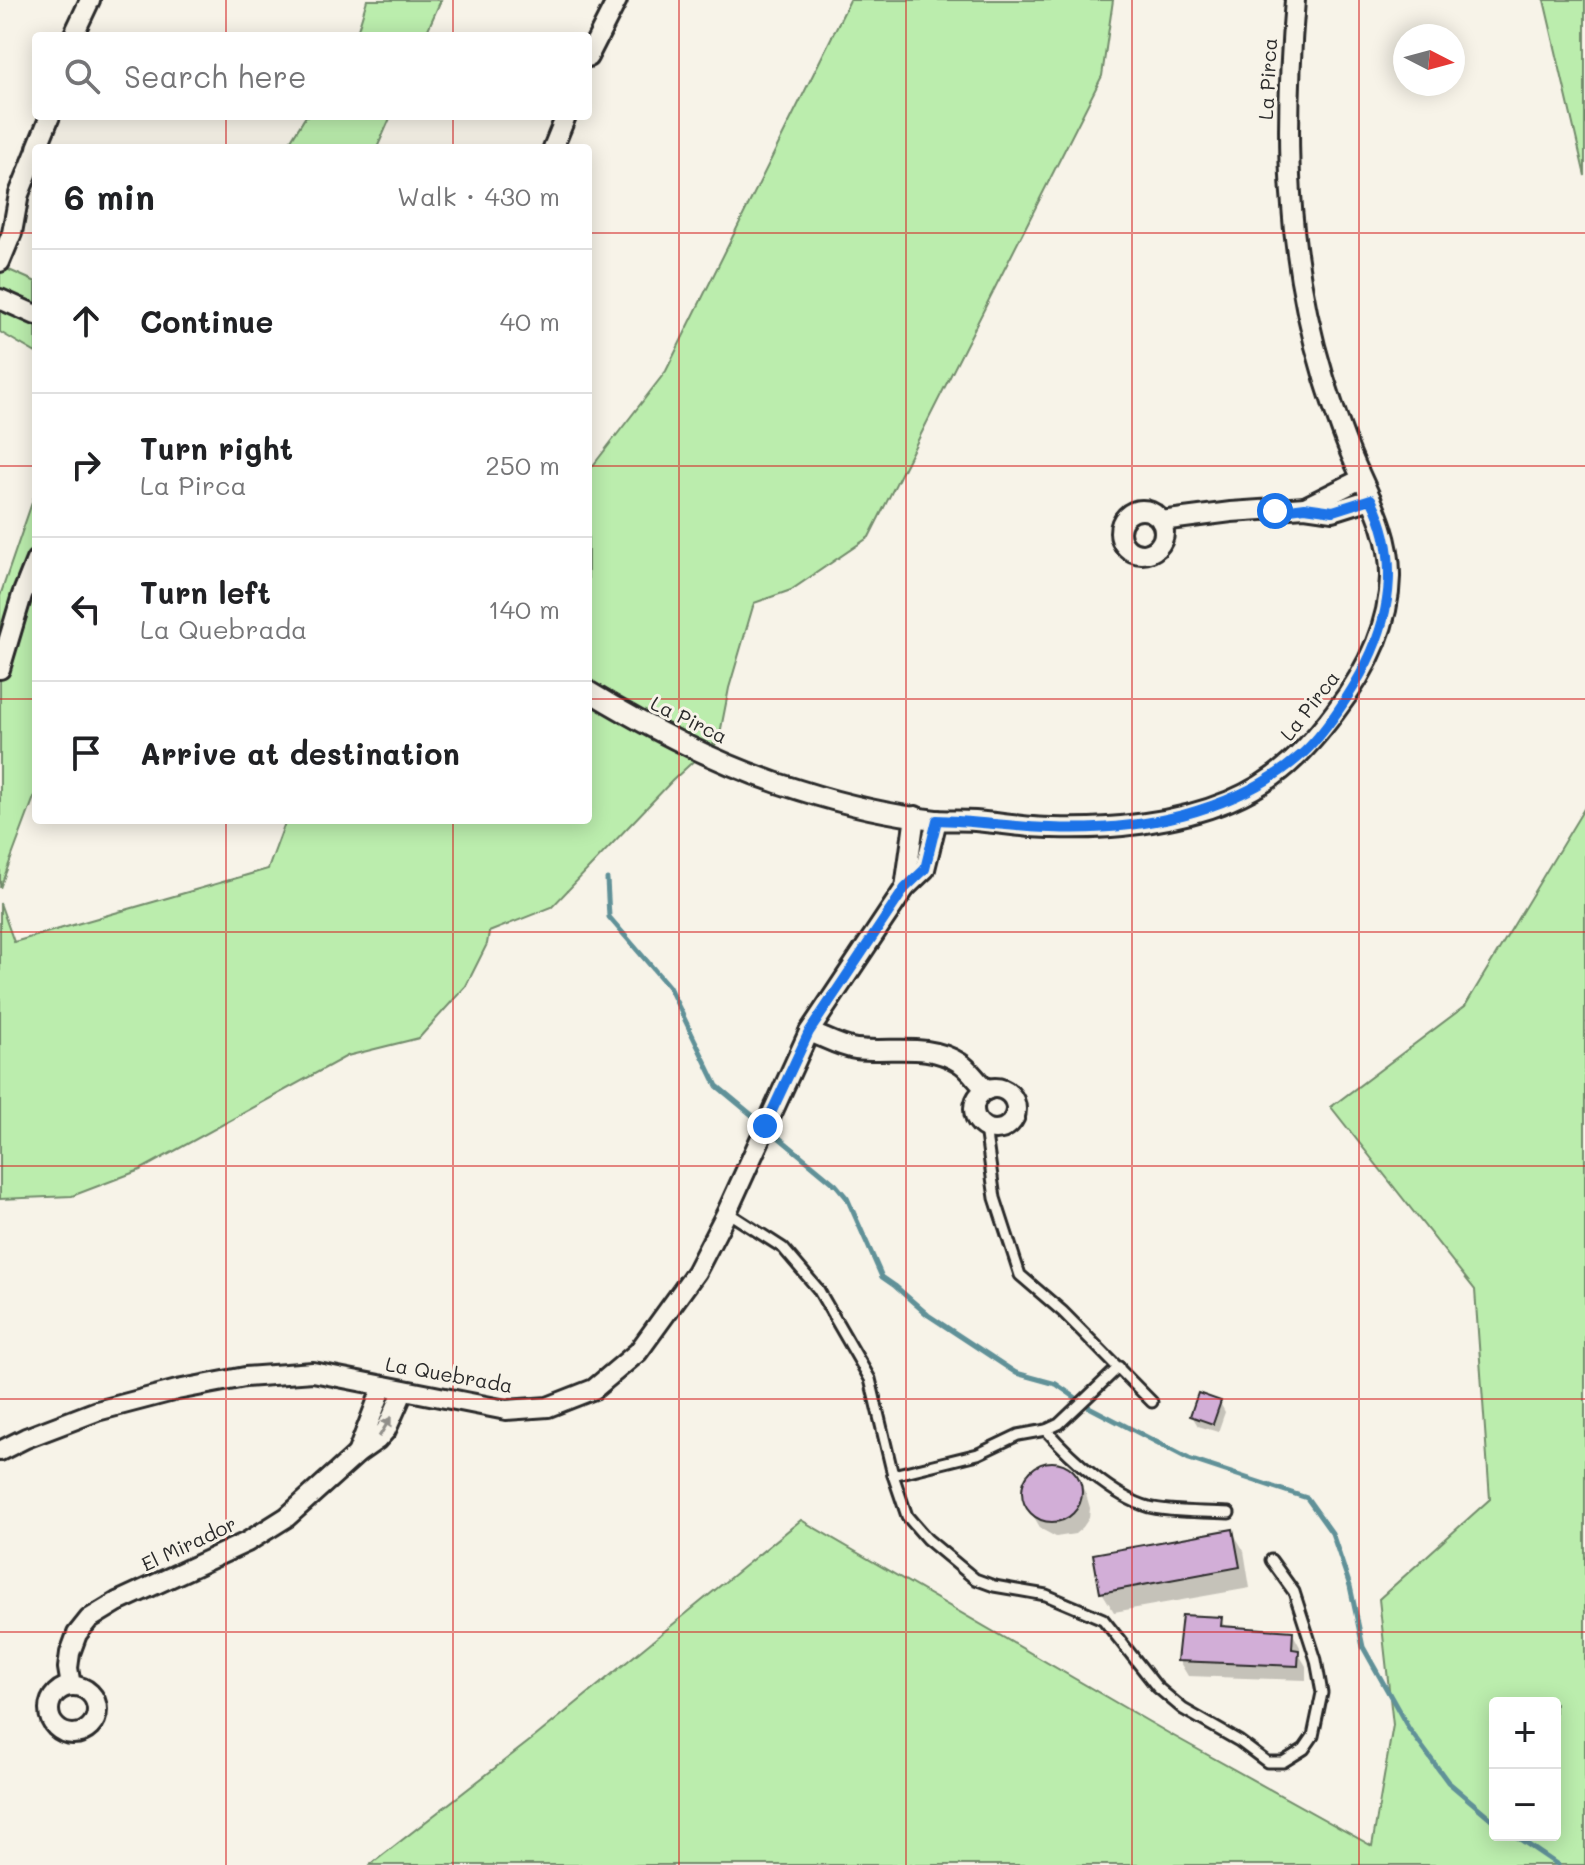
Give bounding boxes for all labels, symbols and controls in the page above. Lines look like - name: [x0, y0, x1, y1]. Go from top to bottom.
- north arrow: [1393, 24, 1465, 96]
- search box: [32, 32, 592, 120]
- street label: La Pirca: [1252, 37, 1282, 121]
- icon: search: [60, 54, 104, 98]
- text: Search here: [124, 56, 307, 96]
- text: 6 min: [64, 174, 155, 219]
- text: Walk · 430 m: [397, 179, 560, 213]
- icon: ahead: [64, 299, 108, 343]
- text: Continue: [140, 301, 273, 341]
- text: 40 m: [500, 304, 560, 338]
- text: Turn right: [140, 428, 293, 468]
- icon: right: [64, 443, 108, 487]
- text: 250 m: [485, 448, 560, 482]
- text: La Pirca: [140, 468, 247, 502]
- route start: [1257, 493, 1293, 529]
- text: Turn left: [140, 572, 271, 612]
- icon: left: [64, 587, 108, 631]
- text: 140 m: [488, 592, 560, 626]
- text: La Quebrada: [140, 612, 307, 646]
- street label: La Pirca: [1274, 665, 1345, 746]
- street label: La Pirca: [647, 689, 732, 749]
- icon: arrive: [64, 731, 108, 775]
- text: Arrive at destination: [140, 733, 460, 773]
- route end: [747, 1108, 783, 1144]
- street label: La Quebrada: [384, 1350, 515, 1398]
- one-way arrow: [378, 1416, 392, 1438]
- street label: El Mirador: [137, 1510, 240, 1576]
- map controls: [1489, 1697, 1561, 1841]
- button: +: [1489, 1697, 1561, 1769]
- button: −: [1489, 1769, 1561, 1841]

